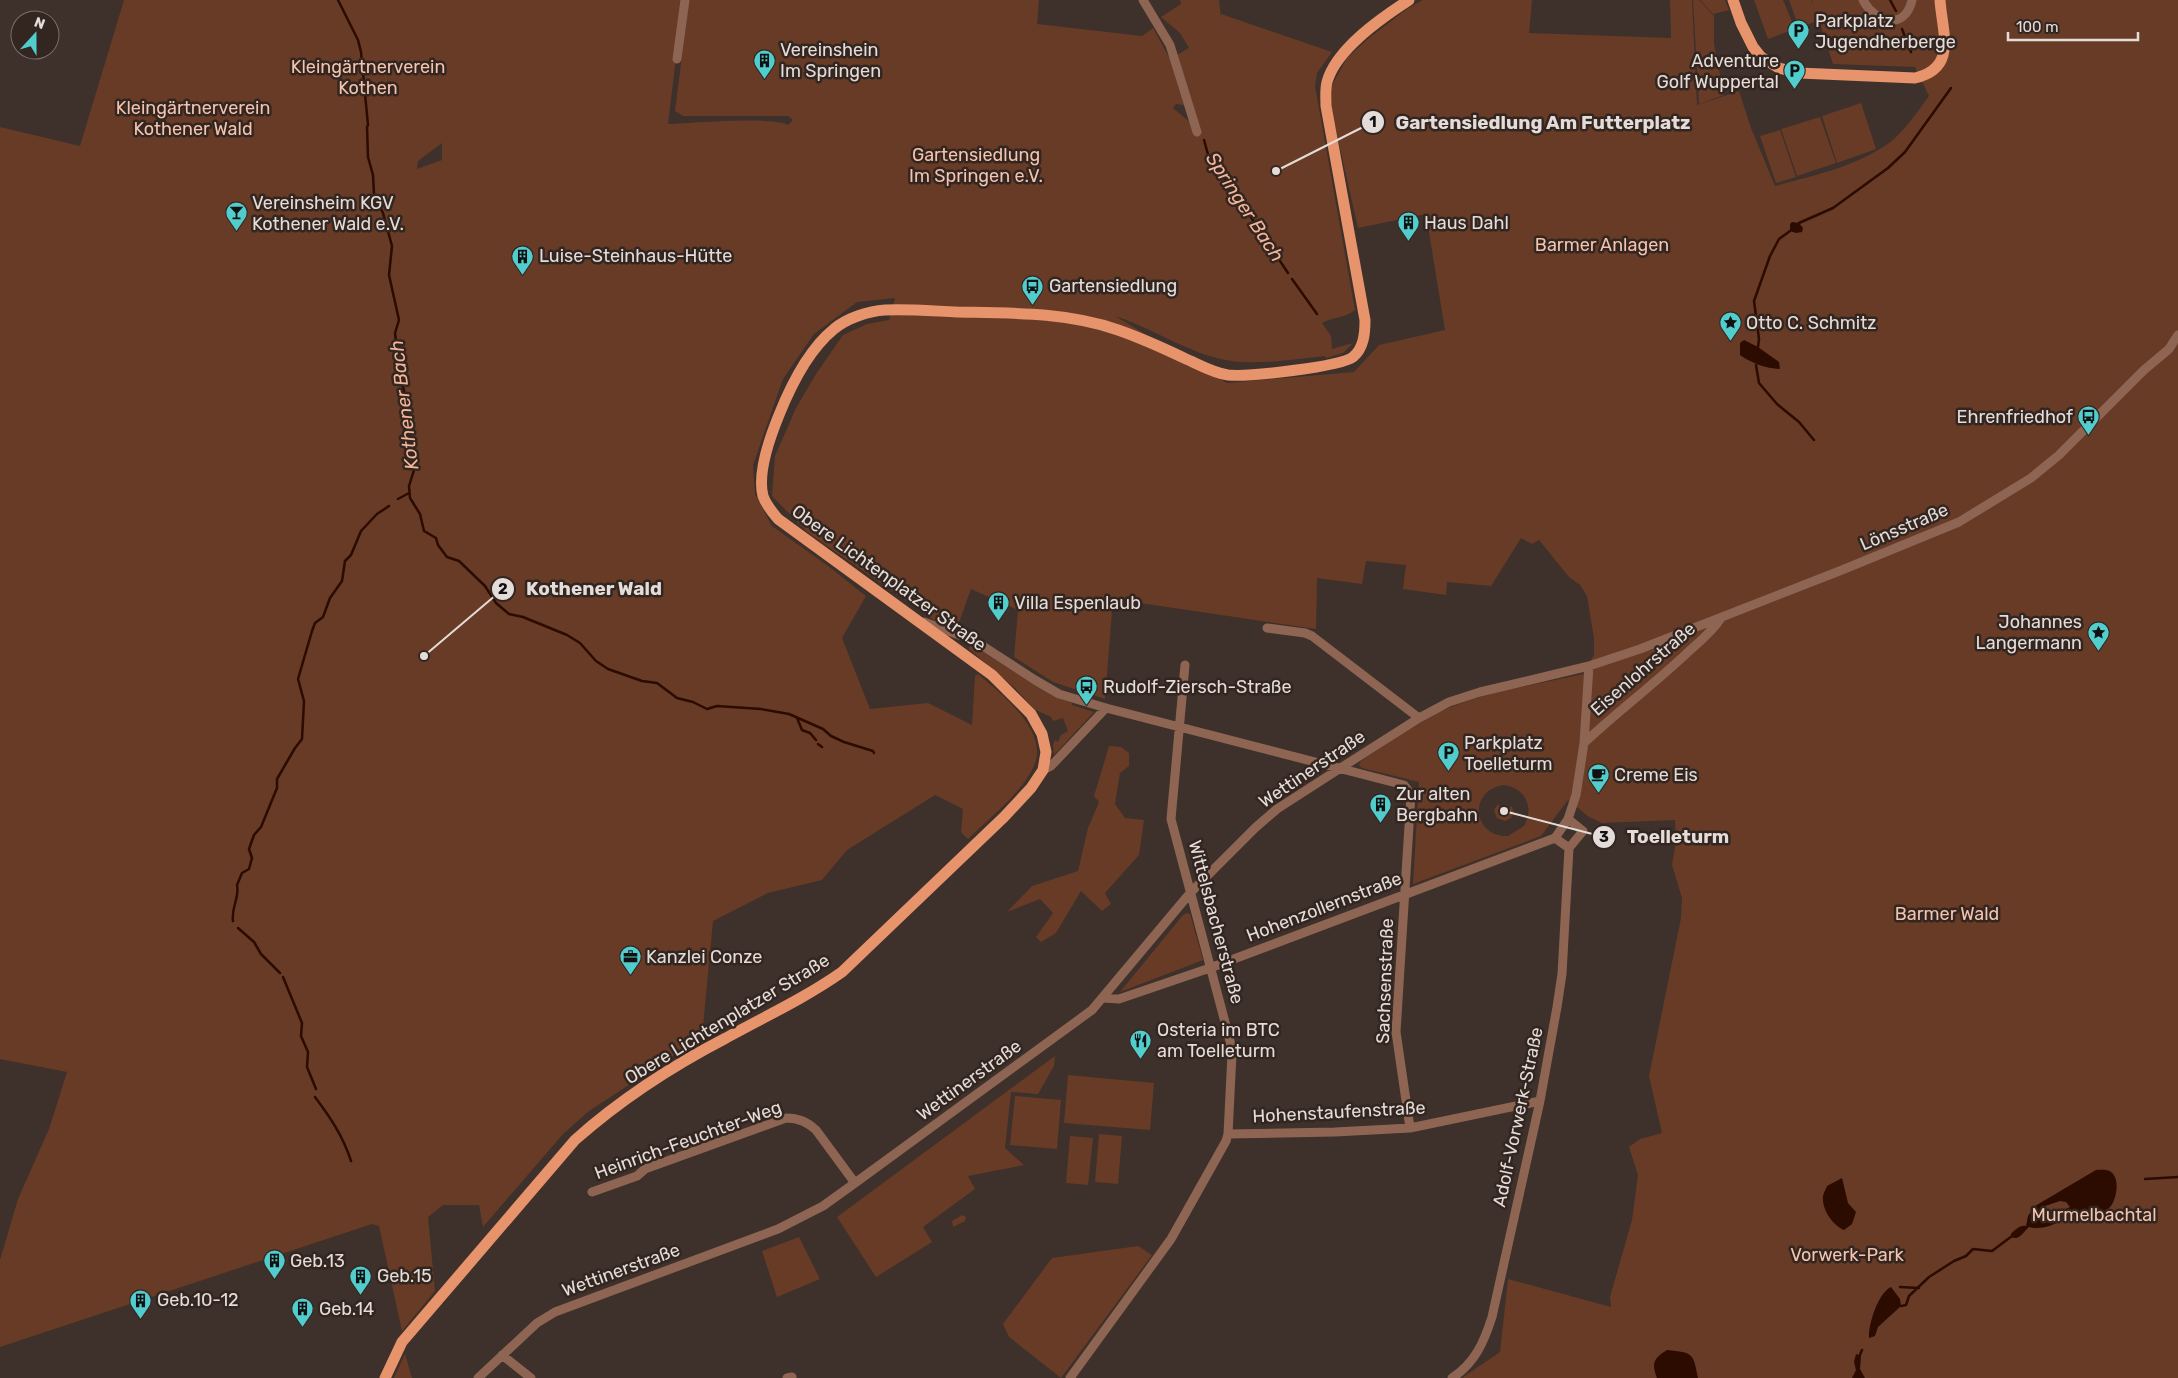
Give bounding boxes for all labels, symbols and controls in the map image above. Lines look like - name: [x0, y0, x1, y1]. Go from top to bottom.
- north arrow: [10, 10, 60, 60]
- place label: Parkplatz Jugendherberge: [1815, 10, 1956, 53]
- scale bar: [2008, 10, 2138, 42]
- text: N: [32, 14, 47, 33]
- text: 100 m: [2016, 18, 2058, 36]
- parking icon: Parkplatz Jugendherberge: [1787, 19, 1811, 50]
- place label: Vereinshein Im Springen: [780, 39, 881, 82]
- building icon: Vereinshein Im Springen: [752, 48, 776, 79]
- place label: Adventure Golf Wuppertal: [1657, 50, 1779, 93]
- park label: Kleingärtnerverein Kothen: [291, 56, 445, 99]
- parking icon: Adventure Golf Wuppertal: [1783, 59, 1807, 90]
- park label: Kleingärtnerverein Kothener Wald: [116, 97, 270, 140]
- callout: Gartensiedlung Am Futterplatz: [1361, 105, 1701, 139]
- text: Gartensiedlung Am Futterplatz: [1395, 111, 1691, 134]
- text: 1: [1369, 113, 1377, 131]
- park label: Gartensiedlung Im Springen e.V.: [909, 144, 1043, 187]
- water label: Springer Bach: [1201, 148, 1289, 266]
- place label: Vereinsheim KGV Kothener Wald e.V.: [252, 192, 404, 235]
- bar icon: Vereinsheim KGV Kothener Wald e.V.: [224, 201, 248, 232]
- building icon: Haus Dahl: [1396, 211, 1420, 242]
- place label: Haus Dahl: [1424, 212, 1509, 234]
- park label: Barmer Anlagen: [1535, 234, 1669, 256]
- building icon: Luise-Steinhaus-Hütte: [511, 244, 535, 275]
- place label: Luise-Steinhaus-Hütte: [539, 245, 732, 267]
- bus stop icon: Gartensiedlung: [1021, 274, 1045, 305]
- place label: Gartensiedlung: [1049, 275, 1177, 297]
- place icon: Otto C. Schmitz: [1718, 311, 1742, 342]
- place label: Otto C. Schmitz: [1746, 312, 1876, 334]
- water label: Kothener Bach: [385, 339, 423, 471]
- bus stop icon: Ehrenfriedhof: [2077, 405, 2101, 436]
- place label: Ehrenfriedhof: [1957, 406, 2073, 428]
- street label: Lönsstraße: [1856, 499, 1952, 555]
- street label: Obere Lichtenplatzer Straße: [788, 500, 990, 656]
- callout: Kothener Wald: [490, 572, 672, 606]
- text: Kothener Wald: [526, 577, 662, 600]
- text: 2: [498, 580, 508, 598]
- building icon: Villa Espenlaub: [986, 591, 1010, 622]
- place label: Villa Espenlaub: [1014, 592, 1141, 614]
- place label: Johannes Langermann: [1976, 611, 2082, 654]
- street label: Eisenlohrstraße: [1586, 618, 1700, 720]
- place icon: Johannes Langermann: [2086, 620, 2110, 651]
- bus stop icon: Rudolf-Ziersch-Straße: [1075, 675, 1099, 706]
- place label: Rudolf-Ziersch-Straße: [1103, 676, 1292, 698]
- street label: Wettinerstraße: [1255, 725, 1369, 813]
- place label: Parkplatz Toelleturm: [1464, 732, 1553, 775]
- parking icon: Parkplatz Toelleturm: [1436, 741, 1460, 772]
- cafe icon: Creme Eis: [1586, 763, 1610, 794]
- place label: Creme Eis: [1614, 764, 1698, 786]
- place label: Zur alten Bergbahn: [1396, 783, 1478, 826]
- building icon: Zur alten Bergbahn: [1368, 792, 1392, 823]
- callout: Toelleturm: [1592, 820, 1739, 854]
- text: Toelleturm: [1627, 825, 1729, 848]
- text: 3: [1599, 828, 1609, 846]
- street label: Wittelsbacherstraße: [1184, 838, 1248, 1006]
- street label: Hohenzollernstraße: [1243, 867, 1405, 947]
- park label: Barmer Wald: [1895, 903, 1999, 925]
- street label: Sachsenstraße: [1372, 918, 1398, 1044]
- office icon: Kanzlei Conze: [618, 945, 642, 976]
- place label: Kanzlei Conze: [646, 946, 762, 968]
- street label: Obere Lichtenplatzer Straße: [621, 949, 833, 1089]
- place label: Osteria im BTC am Toelleturm: [1157, 1019, 1280, 1062]
- street label: Adolf-Vorwerk-Straße: [1488, 1025, 1548, 1209]
- restaurant icon: Osteria im BTC am Toelleturm: [1129, 1028, 1153, 1059]
- street label: Wettinerstraße: [912, 1035, 1026, 1125]
- street label: Heinrich-Feuchter-Weg: [592, 1096, 784, 1184]
- street label: Hohenstaufenstraße: [1252, 1096, 1426, 1128]
- park label: Murmelbachtal: [2031, 1204, 2157, 1226]
- street label: Wettinerstraße: [559, 1238, 683, 1302]
- park label: Vorwerk-Park: [1790, 1244, 1905, 1266]
- building icon: Geb.13: [262, 1249, 286, 1280]
- place label: Geb.13: [290, 1250, 345, 1272]
- building icon: Geb.15: [349, 1264, 373, 1295]
- place label: Geb.15: [377, 1265, 432, 1287]
- building icon: Geb.10-12: [129, 1288, 153, 1319]
- place label: Geb.10-12: [157, 1289, 239, 1311]
- building icon: Geb.14: [291, 1297, 315, 1328]
- place label: Geb.14: [319, 1298, 374, 1320]

